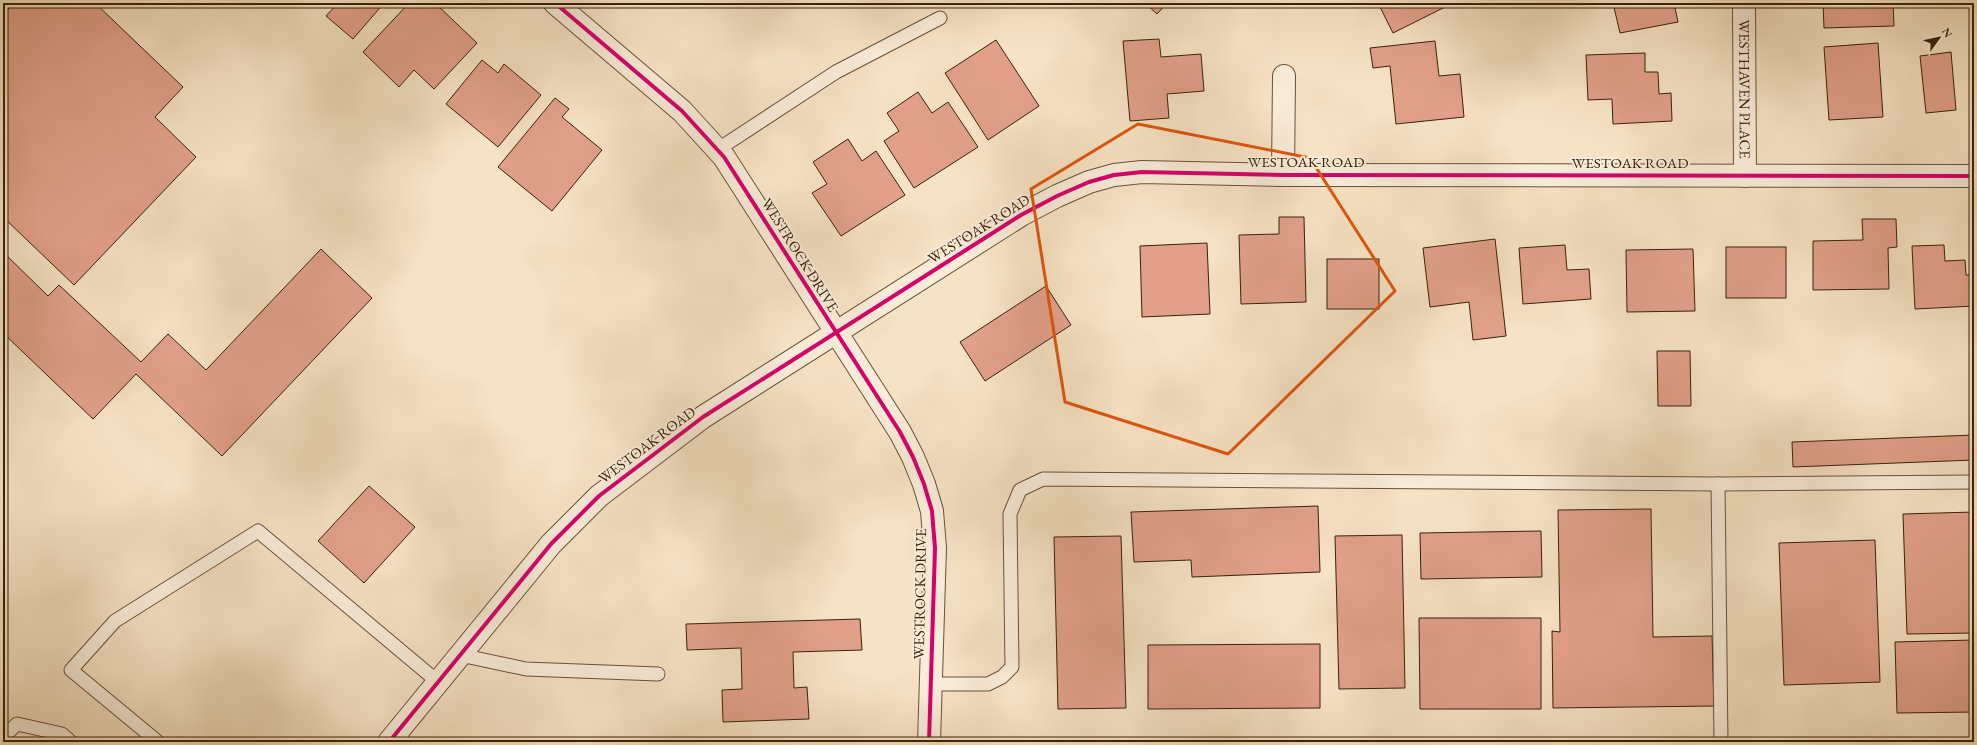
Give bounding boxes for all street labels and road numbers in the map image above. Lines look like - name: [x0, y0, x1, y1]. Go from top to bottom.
- street label: WESTHAVEN PLACE: [1735, 19, 1755, 159]
- street label: WESTOAK ROAD: [1248, 152, 1364, 171]
- street label: WESTOAK ROAD: [1572, 153, 1688, 172]
- street label: WESTOAK ROAD: [924, 190, 1033, 268]
- street label: WESTROCK DRIVE: [758, 194, 843, 316]
- street label: WESTOAK ROAD: [594, 402, 699, 487]
- street label: WESTROCK DRIVE: [909, 528, 930, 660]

